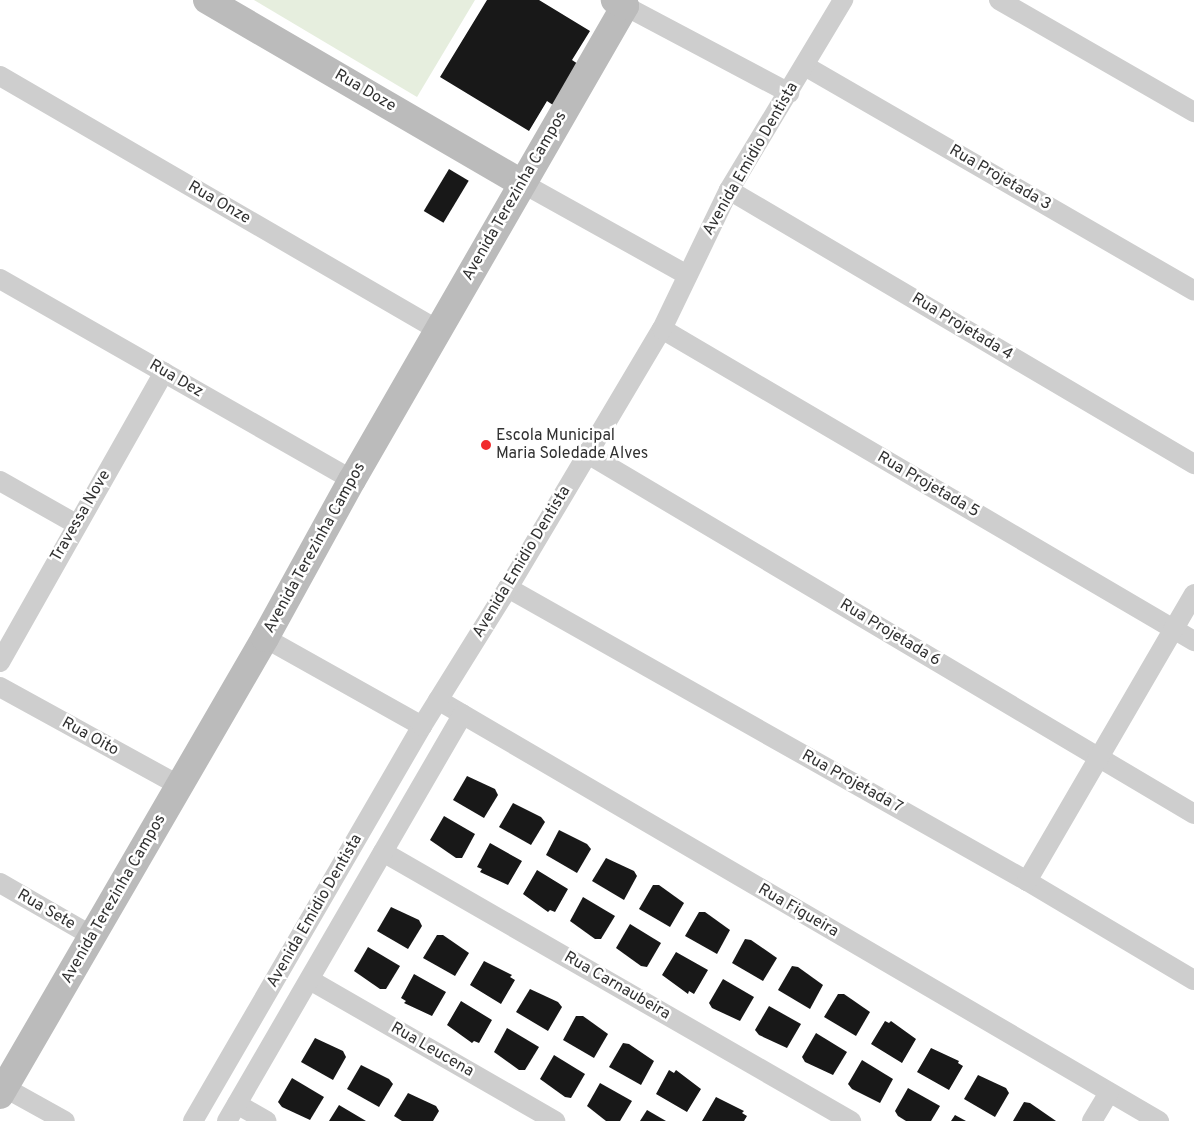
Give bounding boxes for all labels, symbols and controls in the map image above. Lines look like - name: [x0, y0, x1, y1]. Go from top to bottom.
- street label: Rua Doze: [331, 66, 399, 116]
- street label: Avenida Emidio Dentista: [699, 79, 803, 239]
- street label: Avenida Terezinha Campos: [458, 108, 572, 284]
- street label: Rua Projetada 3: [946, 141, 1054, 215]
- street label: Rua Onze: [184, 177, 254, 229]
- street label: Rua Projetada 4: [908, 289, 1016, 365]
- street label: Rua Dez: [146, 356, 206, 402]
- place label: Escola Municipal Maria Soledade Alves: [496, 426, 649, 464]
- marker: Escola Municipal Maria Soledade Alves: [480, 439, 492, 451]
- street label: Rua Projetada 5: [874, 448, 982, 522]
- street label: Avenida Terezinha Campos: [260, 459, 370, 637]
- street label: Travessa Nove: [47, 467, 115, 565]
- street label: Avenida Emidio Dentista: [469, 483, 575, 641]
- street label: Rua Projetada 6: [836, 595, 944, 671]
- street label: Rua Oito: [58, 714, 122, 760]
- street label: Rua Projetada 7: [798, 746, 906, 818]
- street label: Avenida Terezinha Campos: [57, 811, 171, 987]
- street label: Avenida Emidio Dentista: [263, 831, 367, 991]
- street label: Rua Figueira: [754, 880, 842, 942]
- street label: Rua Sete: [14, 886, 78, 934]
- street label: Rua Carnaubeira: [560, 948, 674, 1024]
- street label: Rua Leucena: [387, 1019, 477, 1081]

